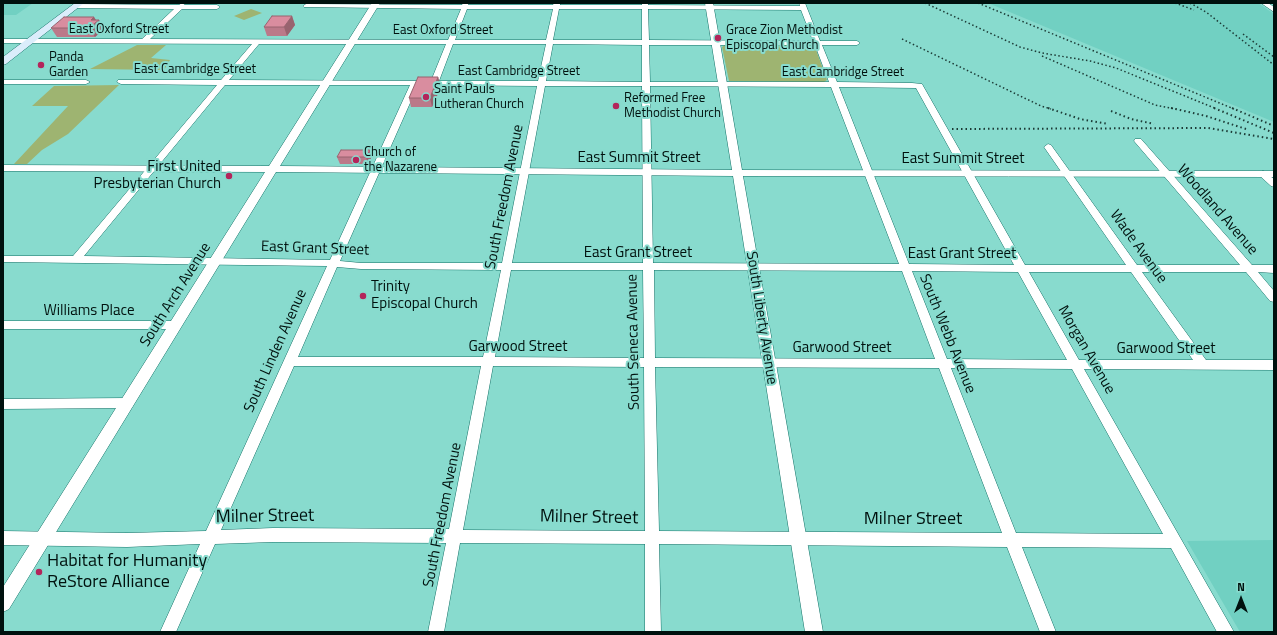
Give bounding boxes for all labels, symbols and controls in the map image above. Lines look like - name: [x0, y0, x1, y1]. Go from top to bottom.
- street label: East Oxford Street: [69, 22, 169, 38]
- street label: East Oxford Street: [393, 23, 493, 39]
- place label: Grace Zion Methodist Episcopal Church: [726, 23, 843, 54]
- marker: Grace Zion Methodist Episcopal Church: [713, 33, 723, 43]
- place label: Panda Garden: [49, 50, 88, 81]
- marker: Panda Garden: [36, 60, 46, 70]
- street label: East Cambridge Street: [134, 62, 256, 78]
- street label: East Cambridge Street: [458, 64, 580, 80]
- street label: East Cambridge Street: [782, 65, 904, 81]
- place label: Saint Pauls Lutheran Church: [434, 82, 524, 113]
- place label: Reformed Free Methodist Church: [624, 91, 721, 122]
- marker: Saint Pauls Lutheran Church: [421, 92, 431, 102]
- marker: Reformed Free Methodist Church: [611, 101, 621, 111]
- street label: South Freedom Avenue: [482, 123, 528, 271]
- place label: Church of the Nazarene: [364, 145, 437, 176]
- street label: East Summit Street: [577, 149, 701, 167]
- street label: East Summit Street: [901, 150, 1025, 168]
- marker: Church of the Nazarene: [351, 155, 361, 165]
- place label: First United Presbyterian Church: [94, 158, 221, 193]
- street label: Woodland Avenue: [1173, 161, 1261, 259]
- marker: First United Presbyterian Church: [224, 171, 234, 181]
- street label: Wade Avenue: [1105, 207, 1171, 287]
- street label: East Grant Street: [260, 238, 370, 260]
- street label: South Arch Avenue: [137, 240, 215, 350]
- street label: East Grant Street: [584, 244, 692, 262]
- street label: East Grant Street: [908, 245, 1016, 263]
- street label: South Liberty Avenue: [742, 250, 780, 386]
- street label: South Webb Avenue: [915, 272, 979, 396]
- street label: South Seneca Avenue: [624, 274, 644, 410]
- place label: Trinity Episcopal Church: [371, 278, 478, 313]
- street label: South Linden Avenue: [241, 287, 311, 415]
- marker: Trinity Episcopal Church: [358, 291, 368, 301]
- street label: Williams Place: [43, 302, 135, 320]
- street label: Morgan Avenue: [1053, 303, 1119, 397]
- street label: Garwood Street: [468, 338, 568, 356]
- street label: Garwood Street: [792, 339, 892, 357]
- street label: Garwood Street: [1116, 340, 1216, 358]
- street label: South Freedom Avenue: [420, 441, 466, 589]
- street label: Milner Street: [216, 505, 314, 529]
- street label: Milner Street: [540, 506, 638, 530]
- street label: Milner Street: [864, 509, 962, 531]
- place label: Habitat for Humanity ReStore Alliance: [47, 551, 207, 594]
- marker: Habitat for Humanity ReStore Alliance: [34, 567, 44, 577]
- north arrow: [1221, 579, 1261, 619]
- text: N: [1237, 579, 1245, 595]

